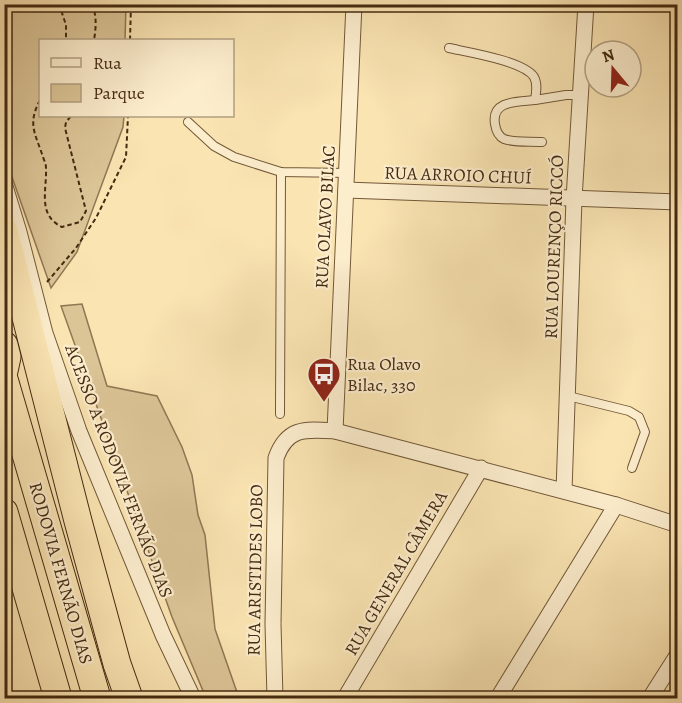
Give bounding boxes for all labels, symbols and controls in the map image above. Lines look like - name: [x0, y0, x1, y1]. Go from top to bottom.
- legend: [39, 39, 234, 117]
- north arrow: [583, 39, 643, 99]
- text: N: [599, 43, 618, 68]
- text: Rua: [93, 51, 122, 75]
- text: Parque: [93, 81, 145, 105]
- street label: RUA OLAVO BILAC: [309, 145, 341, 289]
- street label: RUA LOURENÇO RICCÓ: [539, 154, 569, 340]
- street label: RUA ARROIO CHUÍ: [384, 160, 532, 190]
- street label: ACESSO A RODOVIA FERNÃO DIAS: [61, 341, 177, 601]
- place label: Rua Olavo Bilac, 330: [347, 352, 421, 397]
- bus stop icon: Rua Olavo Bilac, 330: [306, 356, 342, 403]
- street label: RODOVIA FERNÃO DIAS: [25, 480, 97, 666]
- street label: RUA ARISTIDES LOBO: [242, 484, 268, 656]
- street label: RUA GENERAL CÂMERA: [339, 486, 453, 660]

